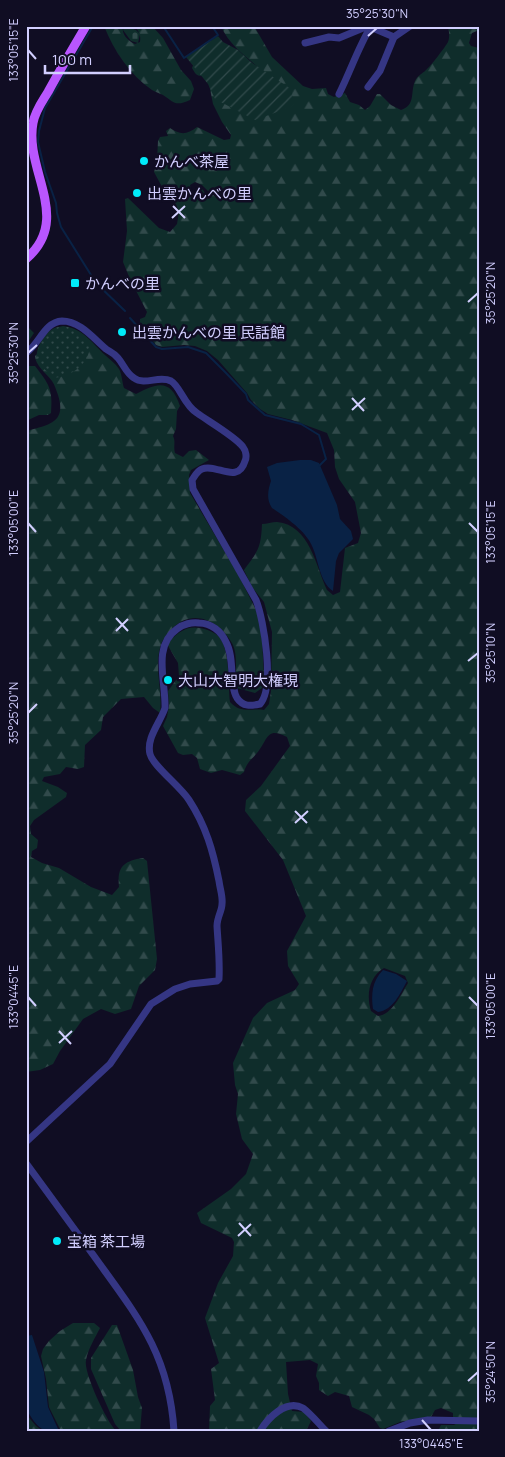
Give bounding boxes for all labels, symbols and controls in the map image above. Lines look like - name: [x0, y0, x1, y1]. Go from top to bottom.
- text: 35°25'30"N: [346, 5, 408, 22]
- text: 133°05'15"E: [5, 18, 22, 82]
- scale bar: [45, 42, 130, 74]
- text: 100 m: [52, 49, 92, 70]
- place label: かんべ茶屋: [154, 151, 229, 172]
- marker: かんべ茶屋: [138, 155, 150, 167]
- place label: 出雲かんべの里: [147, 183, 252, 204]
- marker: 出雲かんべの里: [131, 187, 143, 199]
- text: 35°25'20"N: [482, 262, 499, 324]
- place label: かんべの里: [85, 273, 160, 294]
- marker: かんべの里: [69, 277, 81, 289]
- text: 35°25'30"N: [5, 322, 22, 384]
- place label: 出雲かんべの里 民話館: [132, 322, 285, 343]
- marker: 出雲かんべの里 民話館: [116, 326, 128, 338]
- text: 133°05'00"E: [5, 490, 22, 556]
- text: 133°05'15"E: [482, 500, 499, 564]
- text: 35°25'10"N: [482, 623, 499, 683]
- place label: 大山大智明大権現: [178, 670, 298, 691]
- marker: 大山大智明大権現: [162, 674, 174, 686]
- text: 35°25'20"N: [5, 682, 22, 744]
- text: 133°04'45"E: [5, 965, 22, 1029]
- text: 133°05'00"E: [482, 973, 499, 1039]
- place label: 宝箱 茶工場: [67, 1231, 145, 1252]
- marker: 宝箱 茶工場: [51, 1235, 63, 1247]
- text: 35°24'50"N: [482, 1341, 499, 1403]
- text: 133°04'45"E: [399, 1435, 463, 1452]

